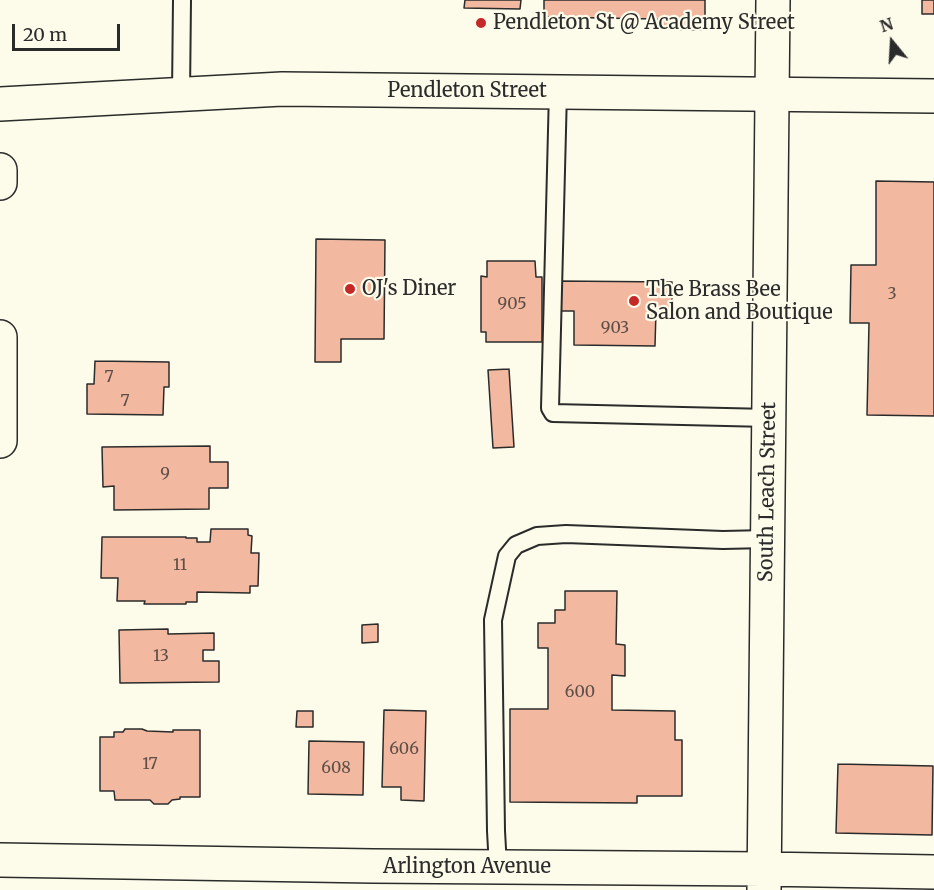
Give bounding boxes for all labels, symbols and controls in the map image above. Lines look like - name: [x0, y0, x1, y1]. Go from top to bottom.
- place label: Pendleton St @ Academy Street: [493, 11, 795, 35]
- scale bar: [15, 12, 123, 50]
- north arrow: [862, 12, 922, 72]
- text: N: [877, 13, 896, 36]
- marker: Pendleton St @ Academy Street: [474, 16, 488, 30]
- text: 20 m: [23, 23, 67, 46]
- street label: Pendleton Street: [387, 79, 547, 103]
- place label: OJ's Diner: [362, 277, 456, 301]
- place label: The Brass Bee Salon and Boutique: [646, 278, 833, 325]
- marker: OJ's Diner: [343, 282, 357, 296]
- house number: 3: [887, 284, 897, 304]
- house number: 905: [497, 294, 527, 314]
- marker: The Brass Bee Salon and Boutique: [627, 294, 641, 308]
- house number: 903: [601, 318, 629, 338]
- house number: 7: [104, 367, 114, 387]
- house number: 7: [120, 391, 130, 411]
- street label: South Leach Street: [754, 402, 782, 582]
- house number: 9: [160, 464, 170, 484]
- house number: 11: [173, 555, 187, 575]
- house number: 13: [153, 646, 169, 666]
- house number: 600: [565, 682, 595, 702]
- house number: 606: [389, 739, 419, 759]
- house number: 17: [142, 754, 158, 774]
- house number: 608: [321, 758, 351, 778]
- street label: Arlington Avenue: [383, 855, 551, 879]

